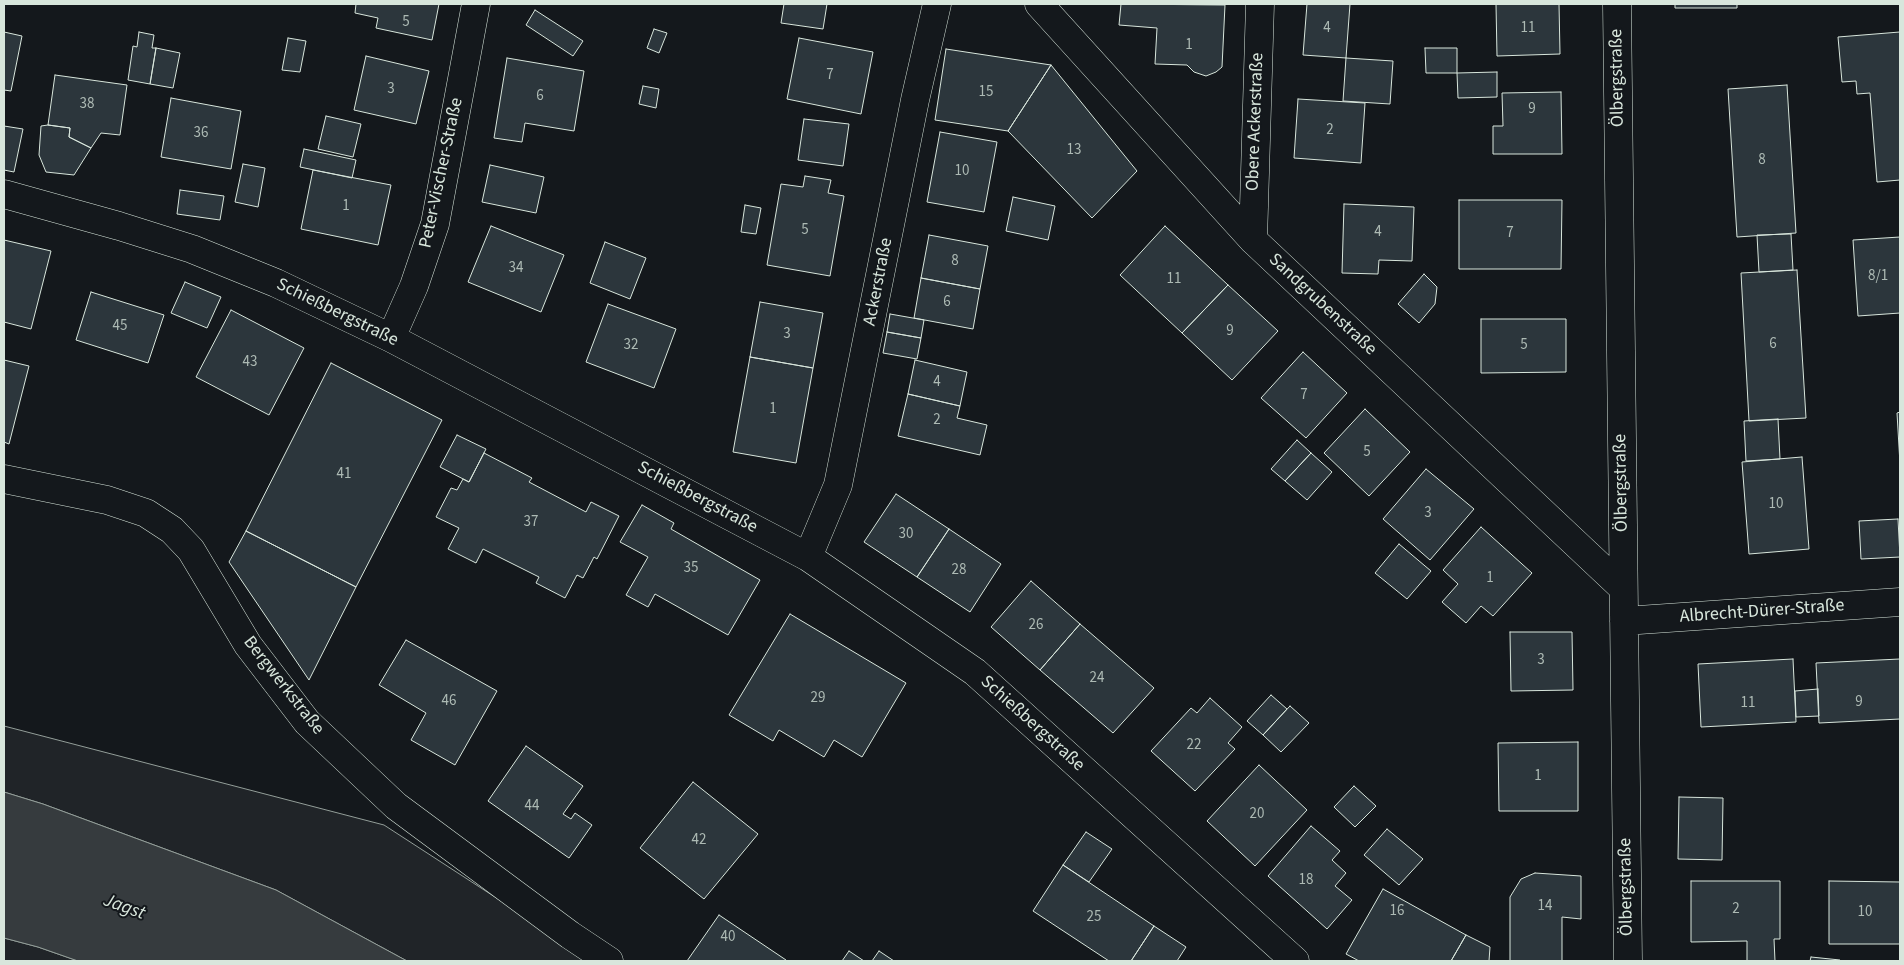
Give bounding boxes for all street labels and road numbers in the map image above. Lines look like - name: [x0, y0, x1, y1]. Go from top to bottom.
- street label: Ölbergstraße: [1606, 29, 1630, 127]
- street label: Obere Ackerstraße: [1243, 52, 1269, 192]
- street label: Peter-Vischer-Straße: [416, 96, 468, 250]
- street label: Ackerstraße: [860, 236, 898, 328]
- street label: Sandgrubenstraße: [1264, 249, 1380, 361]
- street label: Schießbergstraße: [273, 274, 401, 352]
- street label: Ölbergstraße: [1610, 434, 1634, 532]
- street label: Schießbergstraße: [633, 457, 761, 539]
- street label: Albrecht-Dürer-Straße: [1679, 595, 1845, 629]
- street label: Bergwerkstraße: [238, 632, 328, 740]
- street label: Schießbergstraße: [975, 672, 1089, 776]
- street label: Ölbergstraße: [1615, 838, 1639, 936]

